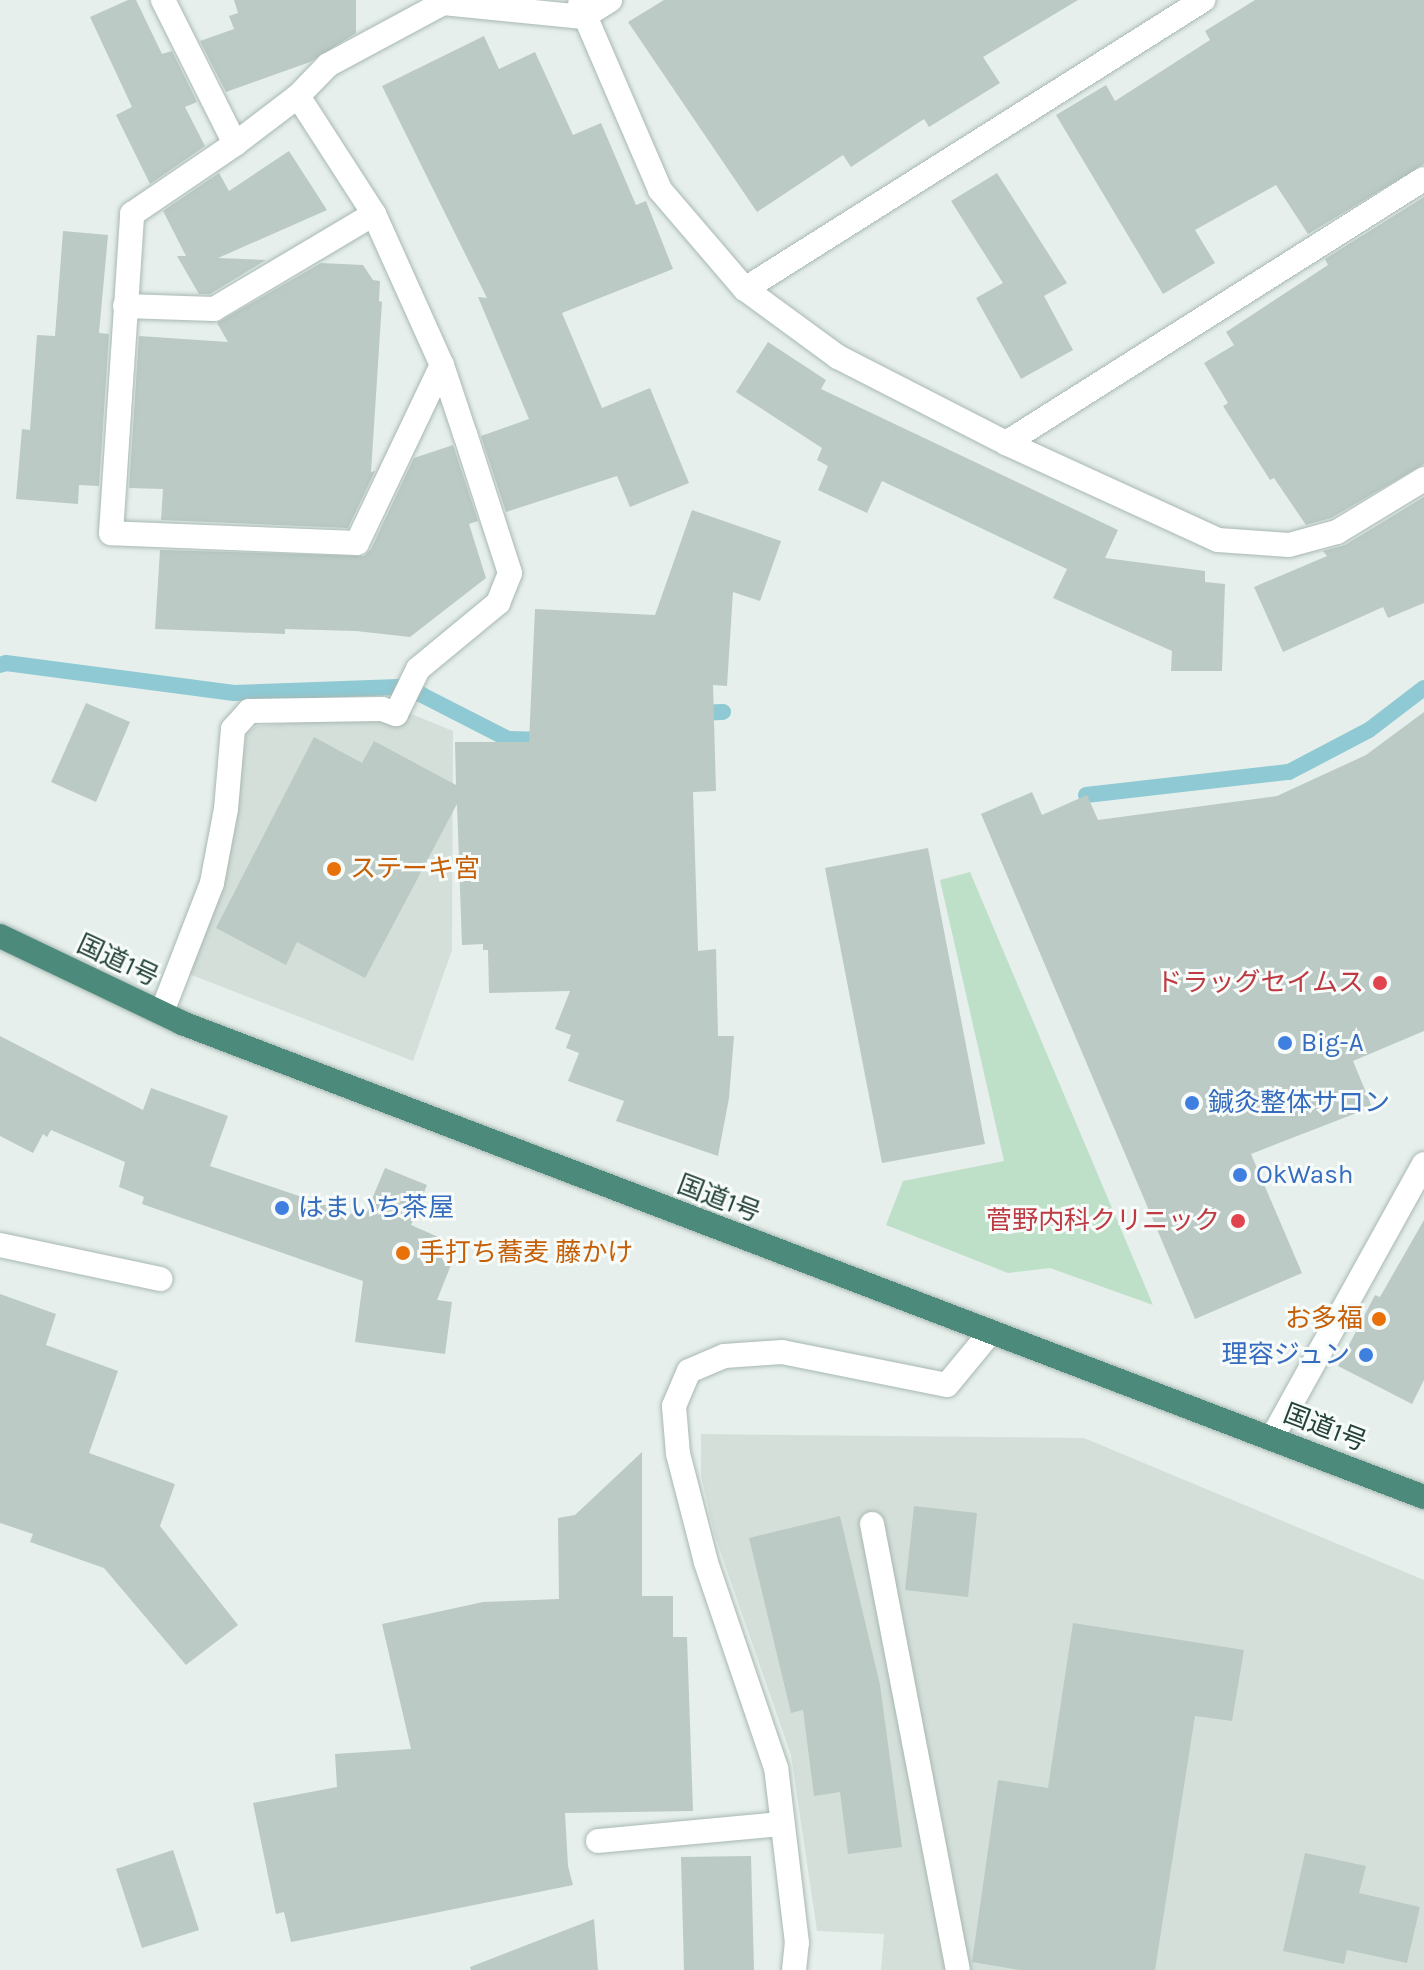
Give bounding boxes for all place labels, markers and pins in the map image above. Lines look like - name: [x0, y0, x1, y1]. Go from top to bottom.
- place label: ステーキ宮: [350, 853, 480, 885]
- marker: ステーキ宮: [325, 860, 343, 878]
- place label: ドラッグセイムス: [1156, 967, 1364, 999]
- marker: ドラッグセイムス: [1371, 974, 1389, 992]
- place label: Big-A: [1301, 1027, 1364, 1059]
- marker: Big-A: [1276, 1034, 1294, 1052]
- place label: 鍼灸整体サロン: [1208, 1087, 1390, 1119]
- marker: 鍼灸整体サロン: [1183, 1094, 1201, 1112]
- place label: OkWash: [1256, 1159, 1354, 1191]
- marker: OkWash: [1231, 1166, 1249, 1184]
- place label: はまいち茶屋: [298, 1192, 454, 1224]
- marker: はまいち茶屋: [273, 1199, 291, 1217]
- place label: 菅野内科クリニック: [986, 1205, 1220, 1237]
- marker: 菅野内科クリニック: [1227, 1210, 1249, 1232]
- place label: 手打ち蕎麦 藤かけ: [419, 1237, 633, 1269]
- marker: 手打ち蕎麦 藤かけ: [394, 1244, 412, 1262]
- place label: お多福: [1285, 1303, 1363, 1335]
- marker: お多福: [1370, 1310, 1388, 1328]
- place label: 理容ジュン: [1220, 1339, 1350, 1371]
- marker: 理容ジュン: [1357, 1346, 1375, 1364]

